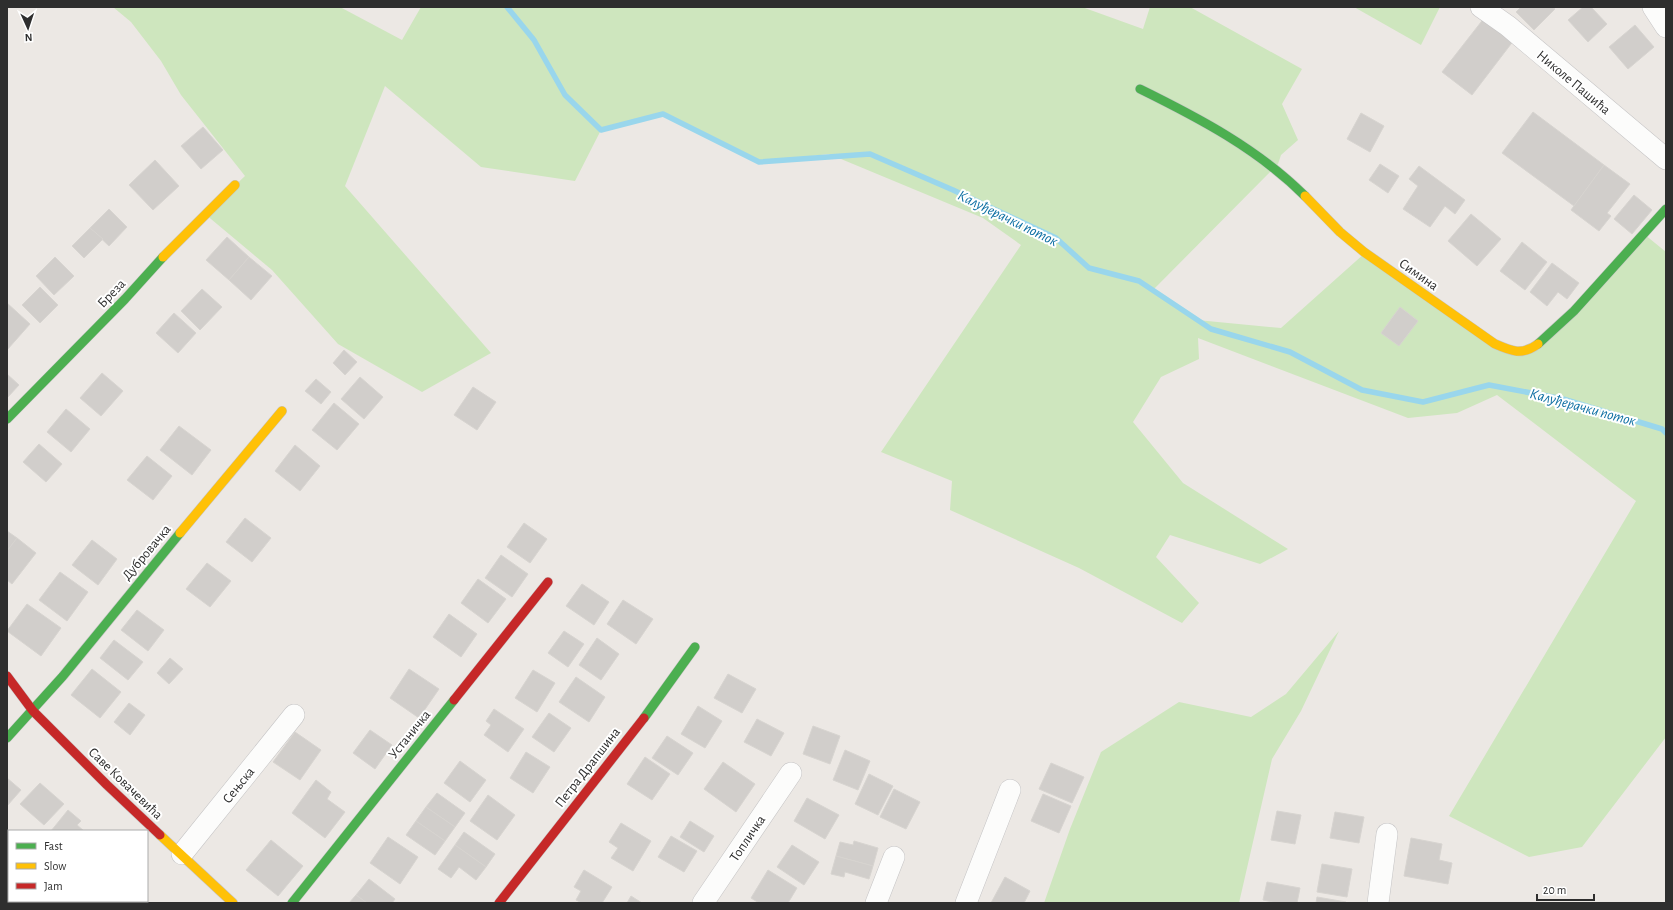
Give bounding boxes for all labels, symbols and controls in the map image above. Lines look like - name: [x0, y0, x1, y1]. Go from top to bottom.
- north arrow: [8, 8, 48, 48]
- text: N: [24, 32, 33, 43]
- street label: Николе Пашића: [1534, 48, 1613, 118]
- water label: Калуђерачки поток: [955, 188, 1061, 249]
- street label: Симина: [1396, 256, 1441, 294]
- street label: Бреза: [95, 276, 129, 311]
- water label: Калуђерачки поток: [1528, 386, 1638, 429]
- street label: Дубровачка: [120, 522, 174, 583]
- street label: Устаничка: [386, 707, 434, 762]
- street label: Петра Драпшина: [552, 725, 623, 810]
- street label: Саве Ковачевића: [86, 745, 166, 823]
- street label: Сењска: [220, 764, 258, 806]
- street label: Топличка: [727, 812, 769, 864]
- legend: [8, 830, 148, 902]
- text: Fast: [44, 840, 63, 852]
- text: Slow: [44, 860, 66, 872]
- scale bar: [1537, 876, 1594, 902]
- text: Jam: [44, 880, 63, 892]
- text: 20 m: [1543, 884, 1566, 896]

